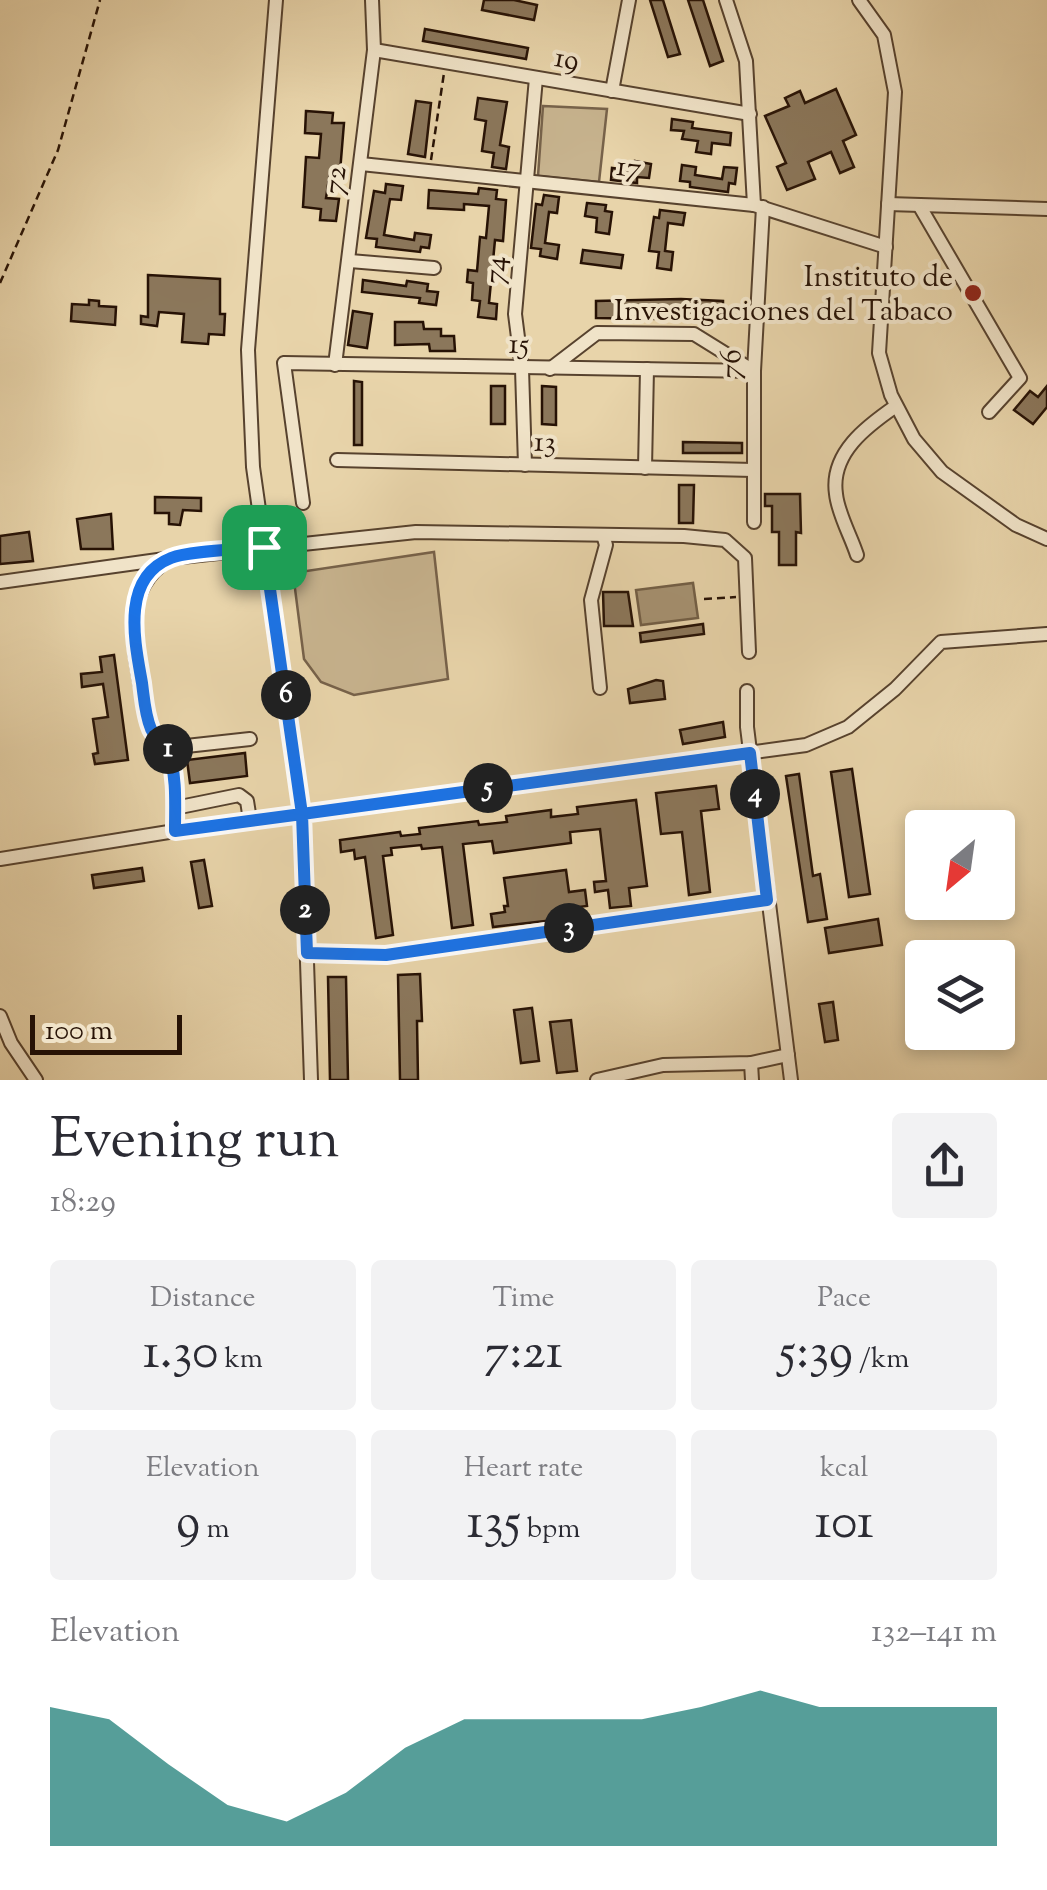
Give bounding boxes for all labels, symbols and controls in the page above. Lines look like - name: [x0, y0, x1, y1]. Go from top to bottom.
- street label: 19: [551, 37, 582, 84]
- street label: 17: [614, 146, 644, 191]
- street label: 72: [313, 163, 360, 197]
- street label: 74: [474, 255, 519, 286]
- place label: Instituto de Investigaciones del Tabaco: [614, 257, 953, 334]
- marker: Instituto de Investigaciones del Tabaco: [962, 282, 984, 304]
- street label: 15: [508, 324, 530, 367]
- street label: 76: [710, 348, 755, 380]
- street label: 13: [533, 422, 556, 465]
- pin: [222, 505, 307, 590]
- icon: arrive: [237, 520, 292, 575]
- pin: 6: [261, 670, 311, 720]
- text: 6: [279, 675, 293, 715]
- pin: 1: [143, 724, 193, 774]
- text: 1: [163, 729, 173, 769]
- pin: 5: [463, 763, 513, 813]
- text: 5: [483, 768, 493, 808]
- pin: 4: [730, 769, 780, 819]
- text: 4: [748, 774, 762, 814]
- north arrow: [905, 810, 1015, 920]
- map controls: [905, 810, 1015, 1050]
- pin: 2: [280, 885, 330, 935]
- text: 2: [298, 890, 312, 930]
- pin: 3: [544, 903, 594, 953]
- text: 3: [563, 908, 575, 948]
- button: layers: [905, 940, 1015, 1050]
- scale bar: [30, 1010, 182, 1054]
- text: 100 m: [45, 1012, 113, 1052]
- text: Evening run: [50, 1103, 339, 1182]
- button: share: [892, 1113, 997, 1218]
- text: 18:29: [50, 1180, 116, 1226]
- text: Distance: [150, 1279, 256, 1319]
- text: Time: [492, 1279, 555, 1319]
- text: Pace: [817, 1279, 871, 1319]
- text: 1.30: [143, 1319, 219, 1391]
- text: 7:21: [484, 1319, 563, 1391]
- text: 5:39: [779, 1319, 853, 1391]
- text: km: [219, 1340, 263, 1380]
- text: /km: [853, 1340, 910, 1380]
- text: Elevation: [146, 1449, 260, 1489]
- text: Heart rate: [464, 1449, 583, 1489]
- text: kcal: [820, 1449, 868, 1489]
- text: 9: [176, 1489, 200, 1561]
- text: 135: [466, 1489, 521, 1561]
- text: 101: [814, 1489, 874, 1561]
- text: m: [200, 1510, 230, 1550]
- text: bpm: [521, 1510, 581, 1550]
- text: Elevation: [50, 1610, 180, 1656]
- text: 132–141 m: [871, 1610, 997, 1656]

